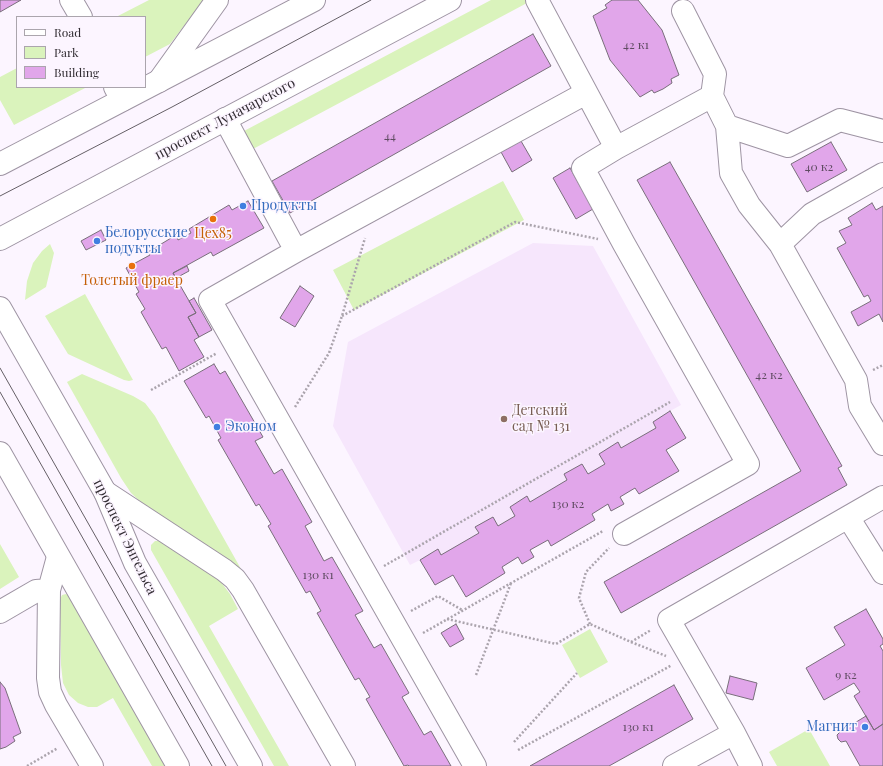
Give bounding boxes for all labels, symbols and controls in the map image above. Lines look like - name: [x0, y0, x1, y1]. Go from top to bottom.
- legend: [16, 16, 146, 88]
- text: Road: [54, 24, 81, 40]
- house number: 42 к1: [623, 38, 649, 52]
- text: Park: [54, 44, 79, 60]
- text: Building: [54, 64, 99, 80]
- street label: проспект Луначарского: [152, 75, 298, 163]
- house number: 44: [384, 129, 396, 143]
- house number: 40 к2: [805, 160, 833, 174]
- place label: Продукты: [251, 198, 317, 214]
- marker: Продукты: [238, 201, 248, 211]
- marker: Цех85: [208, 214, 218, 224]
- place label: Белорусские подукты: [105, 225, 188, 258]
- place label: Цех85: [194, 226, 232, 242]
- marker: Белорусские подукты: [92, 236, 102, 246]
- marker: Толстый фраер: [127, 261, 137, 271]
- place label: Толстый фраер: [81, 273, 183, 289]
- house number: 42 к2: [755, 368, 783, 382]
- place label: Детский сад № 131: [512, 403, 570, 436]
- marker: Детский сад № 131: [499, 414, 509, 424]
- place label: Эконом: [225, 419, 276, 435]
- marker: Эконом: [212, 422, 222, 432]
- street label: проспект Энгельса: [90, 476, 160, 598]
- house number: 130 к2: [552, 497, 584, 511]
- house number: 130 к1: [302, 568, 334, 582]
- house number: 9 к2: [835, 668, 857, 682]
- place label: Магнит: [806, 719, 857, 735]
- house number: 130 к1: [622, 720, 654, 734]
- marker: Магнит: [860, 722, 870, 732]

